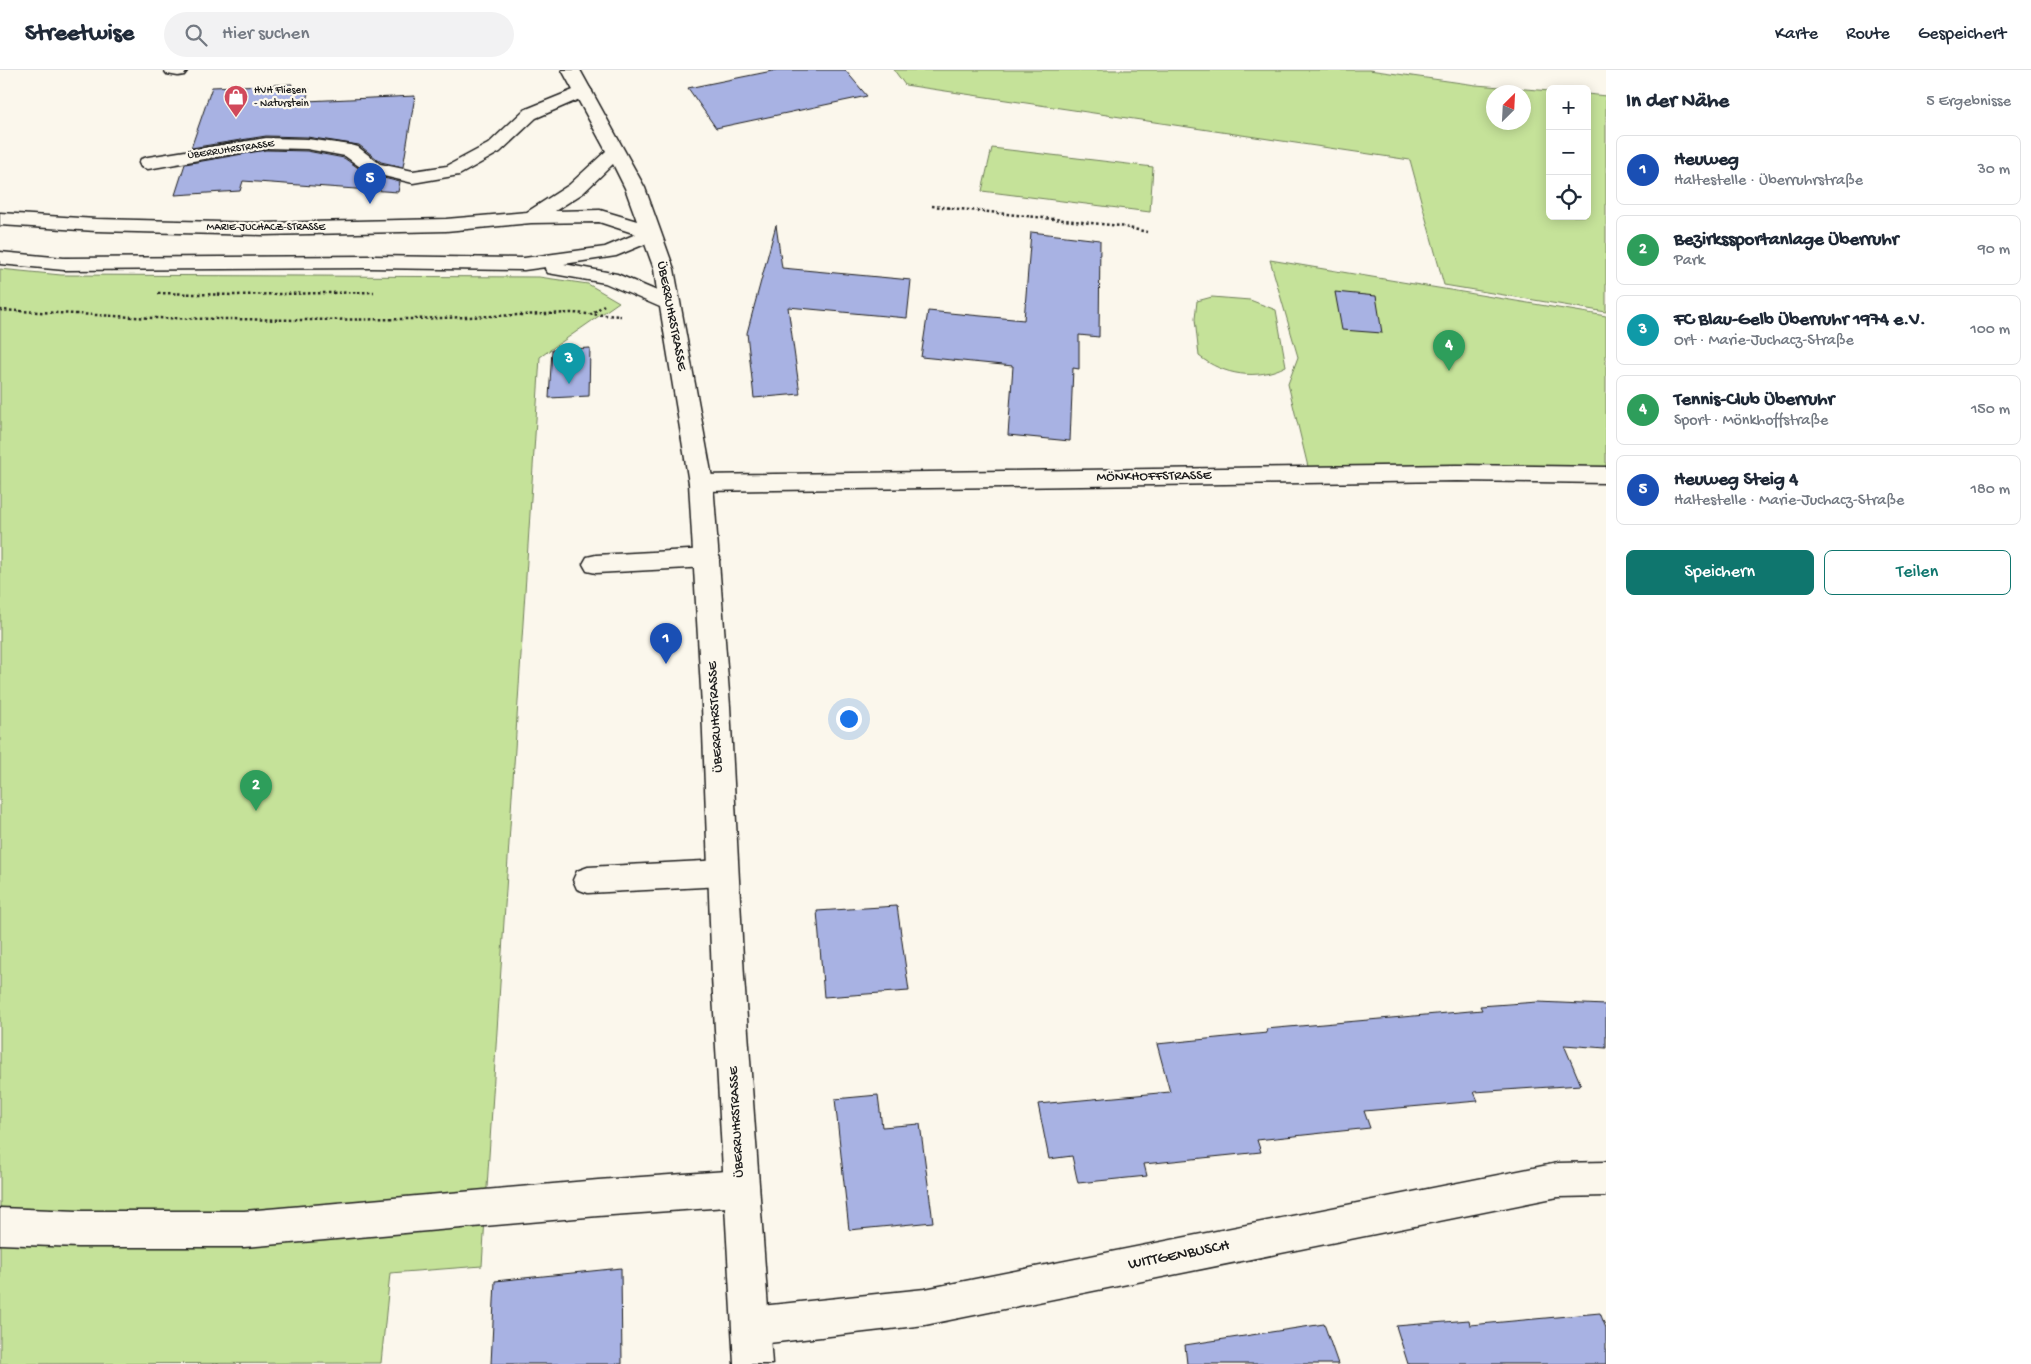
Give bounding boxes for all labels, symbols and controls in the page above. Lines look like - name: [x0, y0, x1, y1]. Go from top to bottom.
- search box: [164, 12, 514, 57]
- text: Streetwise: [25, 20, 134, 49]
- icon: search: [182, 21, 210, 49]
- text: Hier suchen: [222, 23, 309, 46]
- text: Karte: [1775, 24, 1818, 45]
- text: Route: [1846, 24, 1890, 45]
- text: Gespeichert: [1918, 24, 2006, 45]
- shop icon: HVH Fliesen - Naturstein: [223, 84, 249, 118]
- place label: HVH Fliesen - Naturstein: [254, 85, 309, 110]
- north arrow: [1486, 85, 1531, 130]
- map controls: [1546, 85, 1591, 220]
- button: +: [1546, 85, 1591, 130]
- text: In der Nähe: [1626, 90, 1729, 115]
- text: 5 Ergebnisse: [1926, 93, 2011, 112]
- button: −: [1546, 130, 1591, 175]
- street label: ÜBERRUHRSTRASSE: [187, 138, 276, 162]
- text: Heuweg: [1674, 149, 1739, 172]
- text: 1: [1640, 161, 1646, 180]
- text: 30 m: [1977, 161, 2010, 180]
- pin: 5: [354, 163, 386, 204]
- text: Haltestelle · Überruhrstraße: [1674, 172, 1863, 191]
- button: locate: [1546, 175, 1591, 220]
- street label: MARIE-JUCHACZ-STRASSE: [207, 222, 327, 234]
- text: Bezirkssportanlage Überruhr: [1674, 229, 1898, 252]
- text: 2: [1639, 241, 1647, 260]
- text: 90 m: [1978, 241, 2010, 260]
- text: Park: [1674, 252, 1705, 271]
- street label: ÜBERRUHRSTRASSE: [652, 260, 690, 373]
- text: FC Blau-Gelb Überruhr 1974 e.V.: [1674, 309, 1926, 332]
- text: 3: [1639, 321, 1647, 340]
- text: 100 m: [1970, 321, 2010, 340]
- pin: 4: [1433, 330, 1465, 371]
- text: Ort · Marie-Juchacz-Straße: [1674, 332, 1854, 351]
- pin: 3: [553, 343, 585, 384]
- text: Tennis-Club Überruhr: [1674, 389, 1834, 412]
- text: 4: [1639, 401, 1647, 420]
- text: 150 m: [1971, 401, 2010, 420]
- text: Sport · Mönkhoffstraße: [1674, 412, 1828, 431]
- street label: MÖNKHOFFSTRASSE: [1096, 467, 1213, 487]
- text: Heuweg Steig 4: [1674, 469, 1798, 492]
- text: 5: [1639, 481, 1647, 500]
- text: 180 m: [1971, 481, 2010, 500]
- text: Haltestelle · Marie-Juchacz-Straße: [1674, 492, 1904, 511]
- button: Speichern: [1626, 550, 1814, 595]
- button: Teilen: [1824, 550, 2011, 595]
- pin: 1: [650, 623, 682, 664]
- street label: ÜBERRUHRSTRASSE: [705, 660, 727, 773]
- your location: [836, 706, 862, 732]
- pin: 2: [240, 770, 272, 811]
- street label: ÜBERRUHRSTRASSE: [726, 1065, 748, 1178]
- street label: WITTGENBUSCH: [1127, 1237, 1232, 1275]

